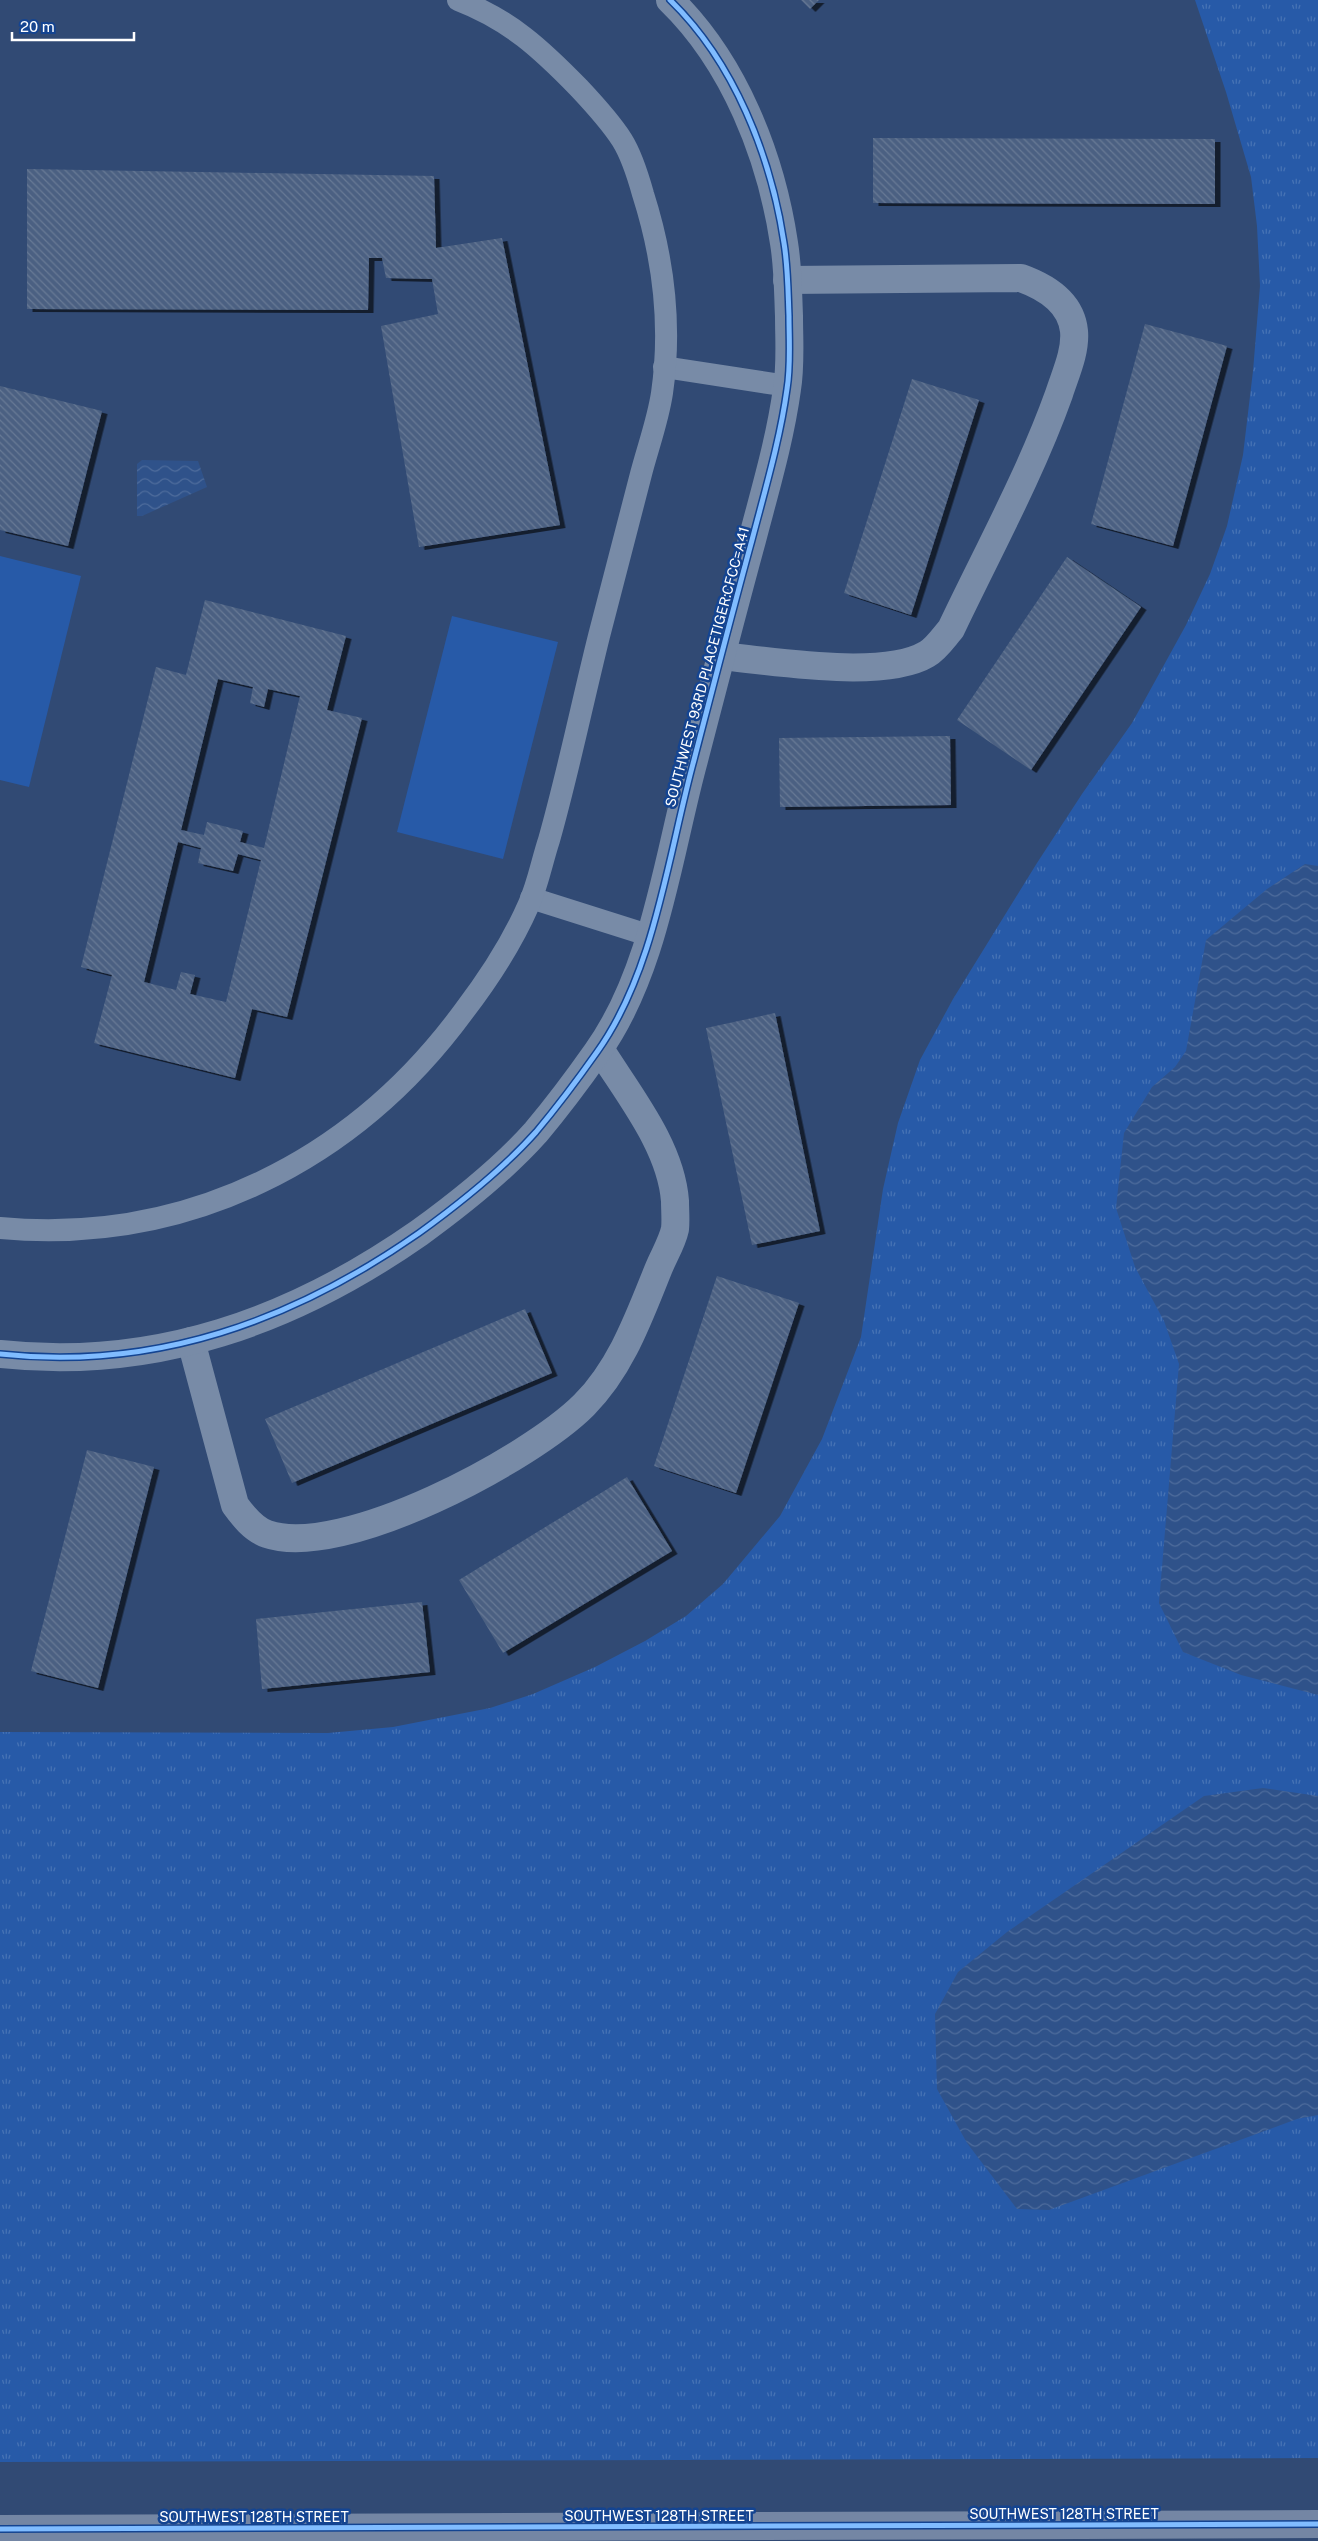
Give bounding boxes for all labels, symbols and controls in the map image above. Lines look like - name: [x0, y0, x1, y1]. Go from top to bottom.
- scale bar: [12, 10, 135, 42]
- text: 20 m: [20, 18, 55, 35]
- street label: SOUTHWEST 93RD PLACETIGER:CFCC=A41: [662, 525, 752, 809]
- street label: SOUTHWEST 128TH STREET: [969, 2506, 1159, 2522]
- street label: SOUTHWEST 128TH STREET: [564, 2508, 754, 2524]
- street label: SOUTHWEST 128TH STREET: [159, 2509, 349, 2525]

